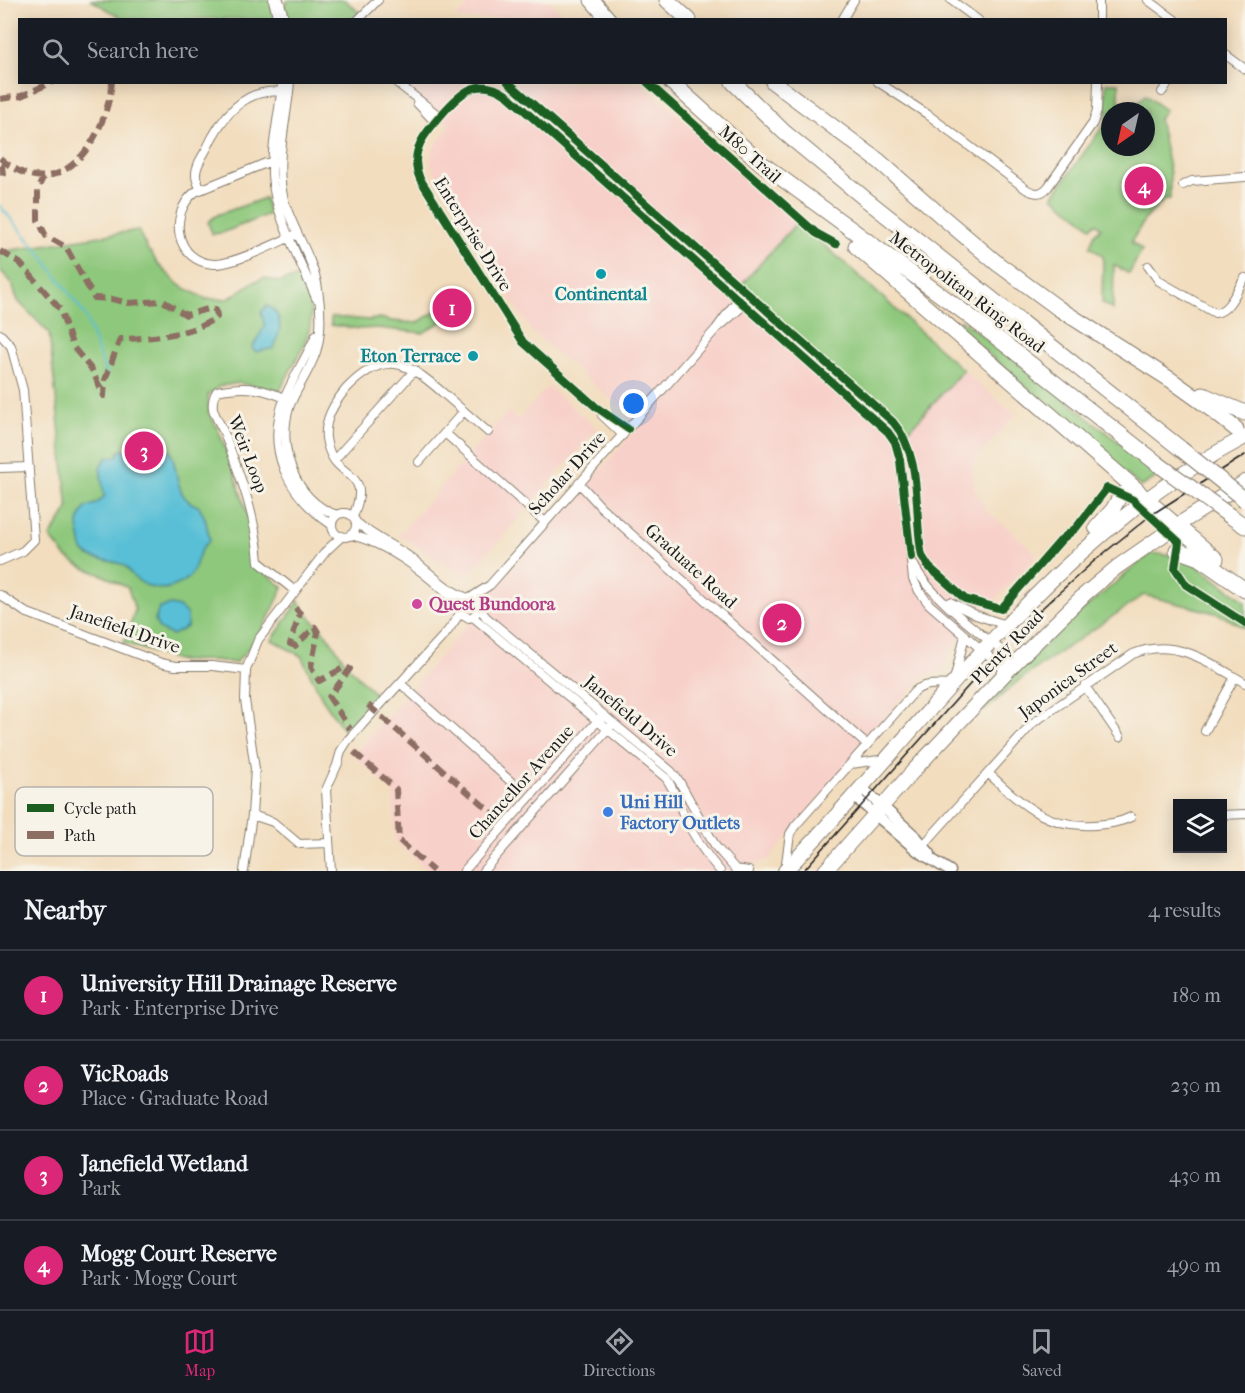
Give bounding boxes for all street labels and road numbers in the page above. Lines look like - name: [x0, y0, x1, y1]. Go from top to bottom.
- street label: M80 Trail: [714, 121, 785, 188]
- street label: Enterprise Drive: [429, 173, 516, 295]
- street label: Metropolitan Ring Road: [885, 227, 1048, 358]
- street label: Weir Loop: [223, 412, 272, 496]
- street label: Scholar Drive: [524, 427, 610, 519]
- street label: Graduate Road: [640, 520, 741, 613]
- street label: Janefield Drive: [65, 600, 183, 658]
- street label: Plenty Road: [967, 606, 1048, 689]
- street label: Japonica Street: [1013, 637, 1122, 724]
- street label: Janefield Drive: [578, 670, 682, 762]
- street label: Chancellor Avenue: [465, 721, 578, 844]

